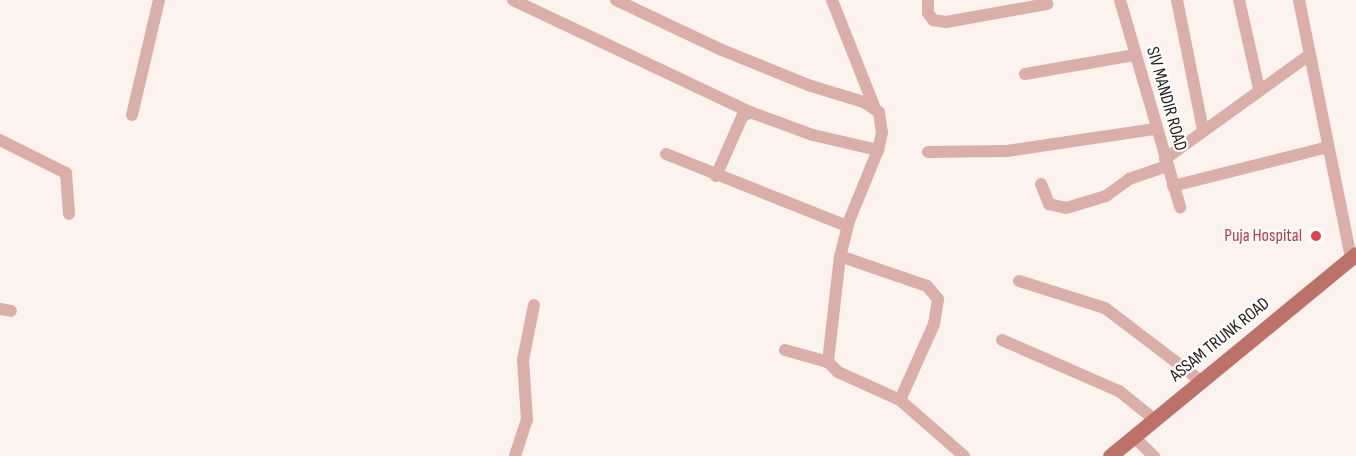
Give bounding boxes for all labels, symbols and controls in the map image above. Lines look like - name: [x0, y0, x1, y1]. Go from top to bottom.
- street label: SIV MANDIR ROAD: [1141, 45, 1191, 153]
- place label: Puja Hospital: [1224, 225, 1302, 247]
- marker: Puja Hospital: [1307, 227, 1325, 245]
- street label: ASSAM TRUNK ROAD: [1166, 293, 1274, 387]

